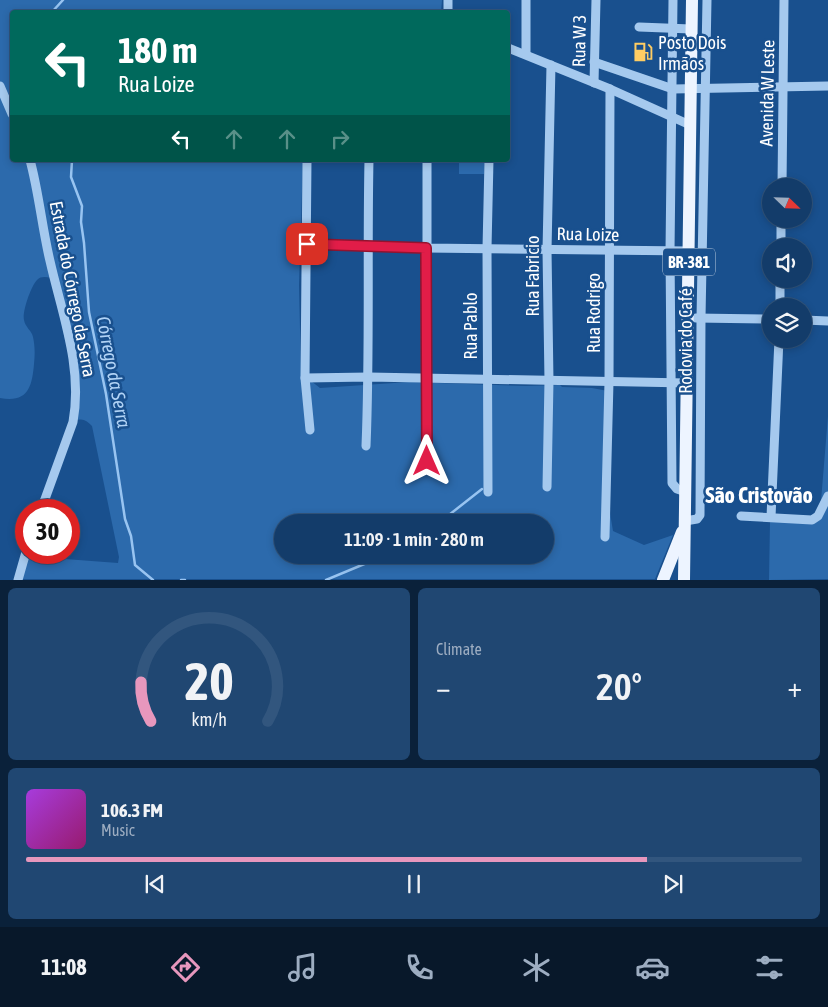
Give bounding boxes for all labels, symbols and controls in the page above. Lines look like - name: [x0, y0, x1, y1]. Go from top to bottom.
- street label: Rua W 3: [568, 15, 590, 67]
- icon: left: [35, 30, 100, 95]
- text: 180 m: [118, 30, 197, 70]
- place label: Posto Dois Irmãos: [658, 32, 726, 74]
- street label: Avenida W Leste: [756, 39, 778, 147]
- fuel station icon: Posto Dois Irmãos: [632, 41, 654, 63]
- text: Rua Loize: [118, 71, 194, 97]
- icon: left: [167, 125, 195, 153]
- icon: ahead: [220, 125, 248, 153]
- icon: ahead: [273, 125, 301, 153]
- icon: right: [326, 125, 354, 153]
- north arrow: [762, 178, 812, 228]
- map controls: [762, 178, 812, 348]
- street label: Estrada do Córrego da Serra: [46, 199, 100, 379]
- pin: [286, 223, 328, 265]
- street label: Rua Loize: [557, 223, 619, 245]
- icon: arrive: [293, 230, 321, 258]
- street label: Rua Fabricio: [522, 235, 543, 317]
- button: sound: [762, 238, 812, 288]
- road number: BR-381: [663, 248, 715, 276]
- street label: Rua Rodrigo: [583, 273, 604, 353]
- street label: Rodovia do Café: [675, 288, 696, 394]
- street label: Rua Pablo: [460, 293, 481, 359]
- button: layers: [762, 298, 812, 348]
- water label: Córrego da Serra: [92, 314, 136, 430]
- position arrow: [400, 434, 452, 486]
- district label: São Cristovão: [705, 482, 813, 508]
- speed limit sign: 30: [15, 499, 80, 564]
- text: 11:09 · 1 min · 280 m: [344, 528, 484, 550]
- text: Climate: [436, 640, 482, 658]
- text: 20: [185, 651, 233, 711]
- text: 20°: [596, 665, 642, 708]
- text: −: [436, 671, 451, 703]
- text: +: [787, 671, 802, 703]
- text: km/h: [191, 709, 227, 730]
- text: 106.3 FM: [101, 799, 163, 821]
- text: Music: [101, 821, 135, 839]
- icon: previous: [141, 870, 169, 898]
- icon: pause: [400, 870, 428, 898]
- icon: next: [659, 870, 687, 898]
- icon: directions: [168, 950, 203, 985]
- icon: music: [285, 950, 320, 985]
- icon: phone: [402, 950, 437, 985]
- icon: climate: [519, 950, 554, 985]
- icon: car: [635, 950, 670, 985]
- icon: filters: [752, 950, 787, 985]
- text: 11:08: [41, 954, 87, 980]

